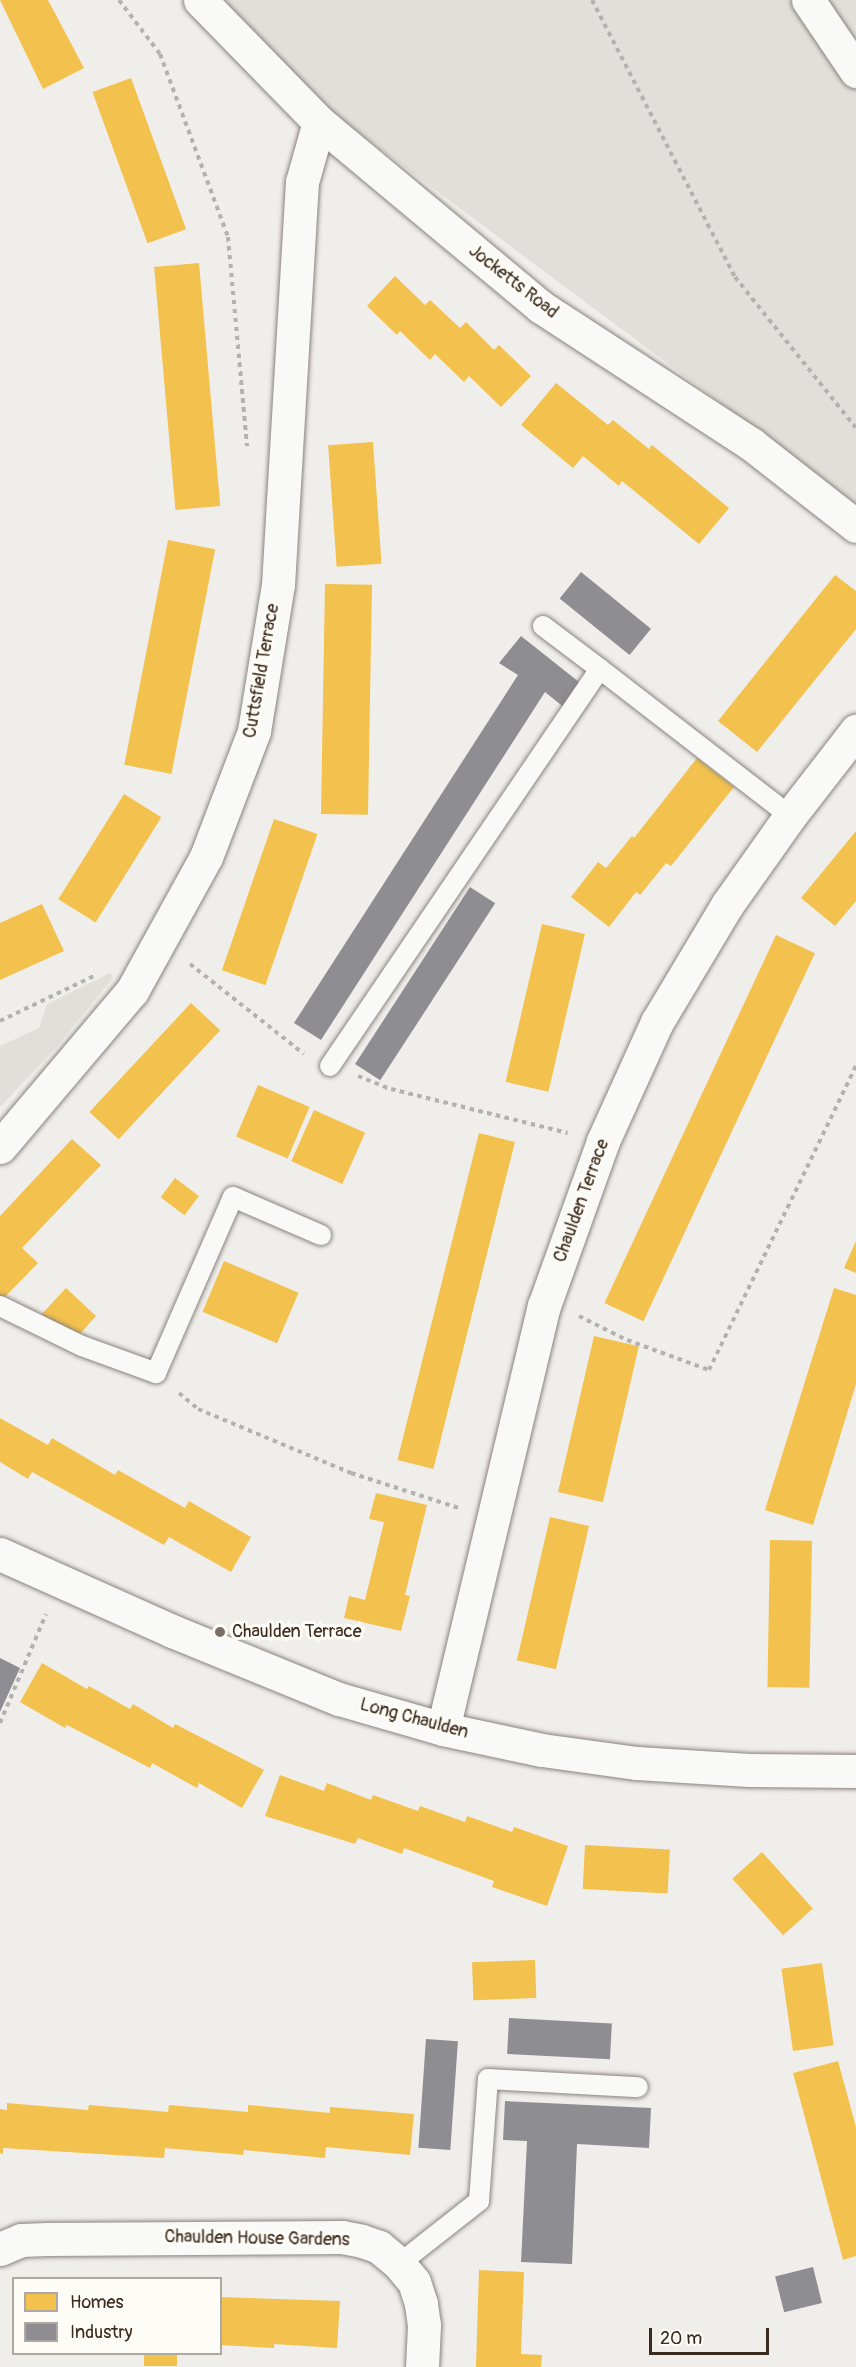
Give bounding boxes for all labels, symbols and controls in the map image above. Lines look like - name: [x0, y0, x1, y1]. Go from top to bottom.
- street label: Jocketts Road: [464, 240, 562, 324]
- street label: Cuttsfield Terrace: [240, 602, 284, 740]
- street label: Chaulden Terrace: [550, 1136, 614, 1266]
- place label: Chaulden Terrace: [232, 1621, 362, 1643]
- marker: Chaulden Terrace: [213, 1625, 227, 1639]
- street label: Long Chaulden: [357, 1694, 471, 1744]
- street label: Chaulden House Gardens: [164, 2227, 350, 2251]
- legend: [12, 2277, 222, 2355]
- text: Homes: [70, 2291, 123, 2314]
- scale bar: [652, 2316, 772, 2354]
- text: Industry: [70, 2321, 133, 2344]
- text: 20 m: [660, 2327, 702, 2350]

